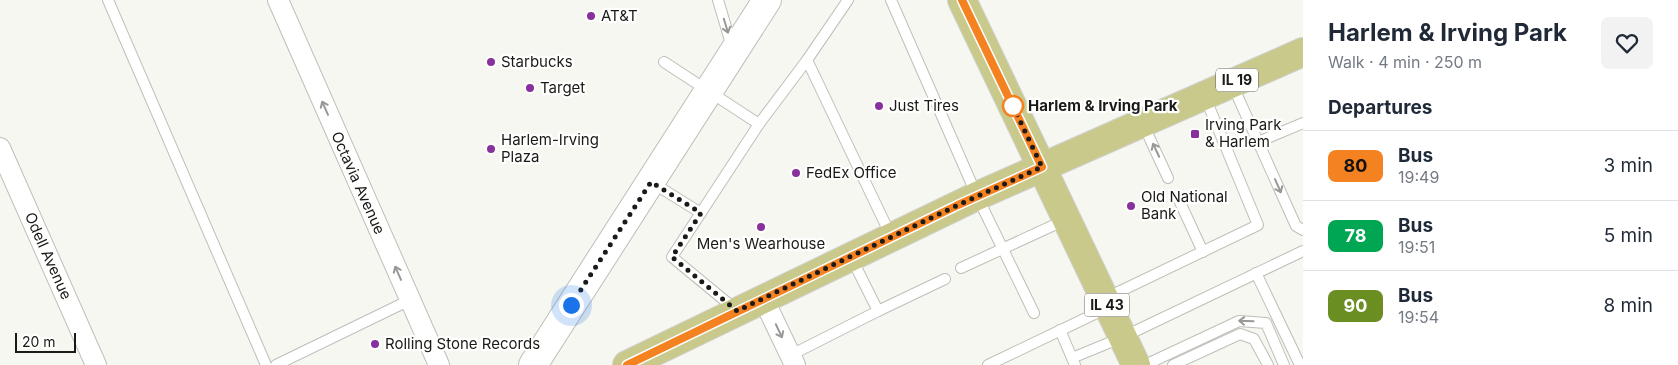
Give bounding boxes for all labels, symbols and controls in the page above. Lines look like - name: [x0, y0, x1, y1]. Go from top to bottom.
- place label: AT&T: [601, 6, 638, 25]
- marker: AT&T: [585, 10, 597, 22]
- button: heart: [1601, 17, 1653, 69]
- one-way arrow: [721, 18, 731, 34]
- text: Harlem & Irving Park: [1328, 18, 1567, 47]
- place label: Starbucks: [501, 52, 573, 71]
- text: Walk · 4 min · 250 m: [1328, 52, 1482, 72]
- marker: Starbucks: [485, 56, 497, 68]
- road number: IL 19: [1216, 68, 1258, 92]
- place label: Target: [540, 78, 585, 97]
- marker: Target: [524, 82, 536, 94]
- marker: Harlem & Irving Park: [1002, 95, 1024, 117]
- place label: Just Tires: [889, 96, 959, 115]
- place label: Harlem & Irving Park: [1028, 96, 1178, 115]
- text: Departures: [1328, 96, 1432, 119]
- marker: Just Tires: [873, 100, 885, 112]
- one-way arrow: [320, 101, 330, 116]
- place label: Irving Park & Harlem: [1205, 115, 1282, 151]
- street label: Octavia Avenue: [327, 128, 390, 237]
- marker: Irving Park & Harlem: [1189, 128, 1201, 140]
- place label: Harlem-Irving Plaza: [501, 130, 599, 166]
- marker: Harlem-Irving Plaza: [485, 143, 497, 155]
- one-way arrow: [1150, 143, 1160, 158]
- text: Bus: [1398, 144, 1433, 167]
- text: 3 min: [1603, 154, 1653, 177]
- text: 80: [1344, 155, 1367, 176]
- place label: FedEx Office: [806, 163, 897, 182]
- marker: FedEx Office: [790, 167, 802, 179]
- text: 19:49: [1398, 167, 1439, 187]
- one-way arrow: [1274, 178, 1284, 193]
- place label: Old National Bank: [1141, 187, 1228, 223]
- marker: Old National Bank: [1125, 200, 1137, 212]
- street label: Odell Avenue: [21, 209, 76, 302]
- text: Bus: [1398, 214, 1433, 237]
- marker: Men's Wearhouse: [755, 221, 767, 233]
- text: 5 min: [1604, 224, 1653, 247]
- text: 78: [1345, 225, 1366, 246]
- place label: Men's Wearhouse: [697, 234, 825, 253]
- text: 19:51: [1398, 237, 1435, 257]
- one-way arrow: [392, 266, 402, 281]
- text: Bus: [1398, 284, 1433, 307]
- your location: [559, 293, 584, 318]
- road number: IL 43: [1084, 294, 1130, 316]
- text: 8 min: [1603, 294, 1653, 317]
- text: 90: [1344, 295, 1367, 316]
- text: 19:54: [1398, 307, 1439, 327]
- one-way arrow: [1238, 317, 1254, 326]
- one-way arrow: [775, 324, 785, 339]
- scale bar: [15, 330, 76, 353]
- text: 20 m: [22, 333, 56, 350]
- place label: Rolling Stone Records: [385, 334, 540, 353]
- marker: Rolling Stone Records: [369, 338, 381, 350]

